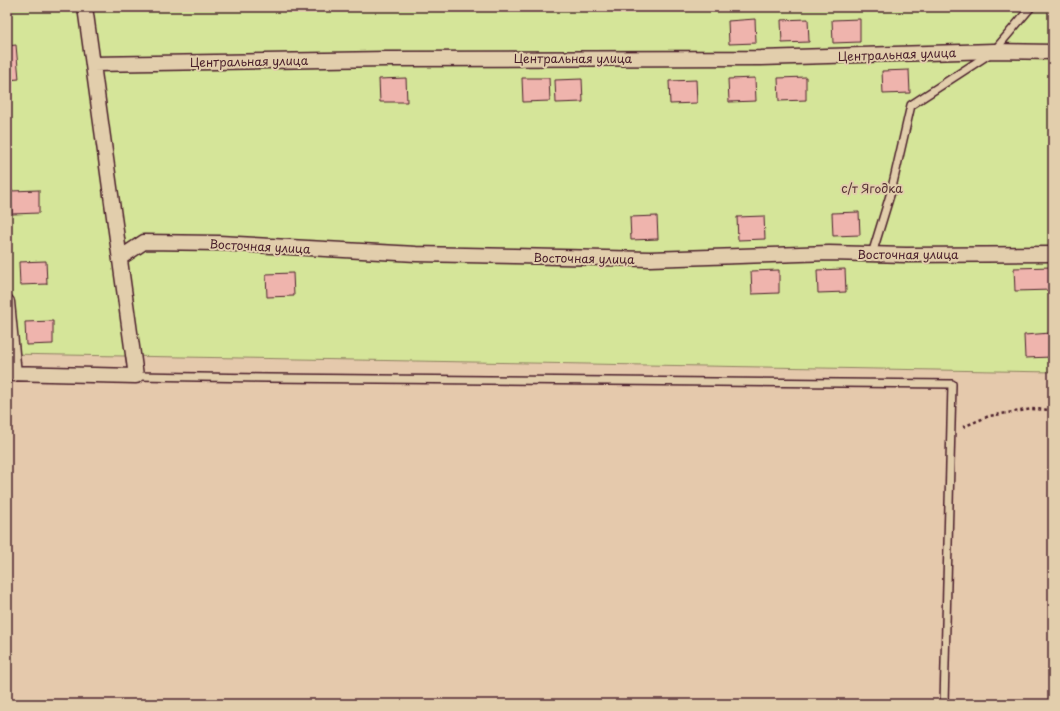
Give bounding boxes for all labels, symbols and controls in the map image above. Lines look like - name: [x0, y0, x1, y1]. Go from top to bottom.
- street label: Центральная улица: [838, 43, 957, 65]
- street label: Центральная улица: [514, 49, 633, 67]
- street label: Центральная улица: [190, 51, 309, 71]
- park label: с/т Ягодка: [841, 179, 903, 197]
- street label: Восточная улица: [209, 234, 311, 258]
- street label: Восточная улица: [857, 245, 959, 263]
- street label: Восточная улица: [533, 248, 635, 268]

